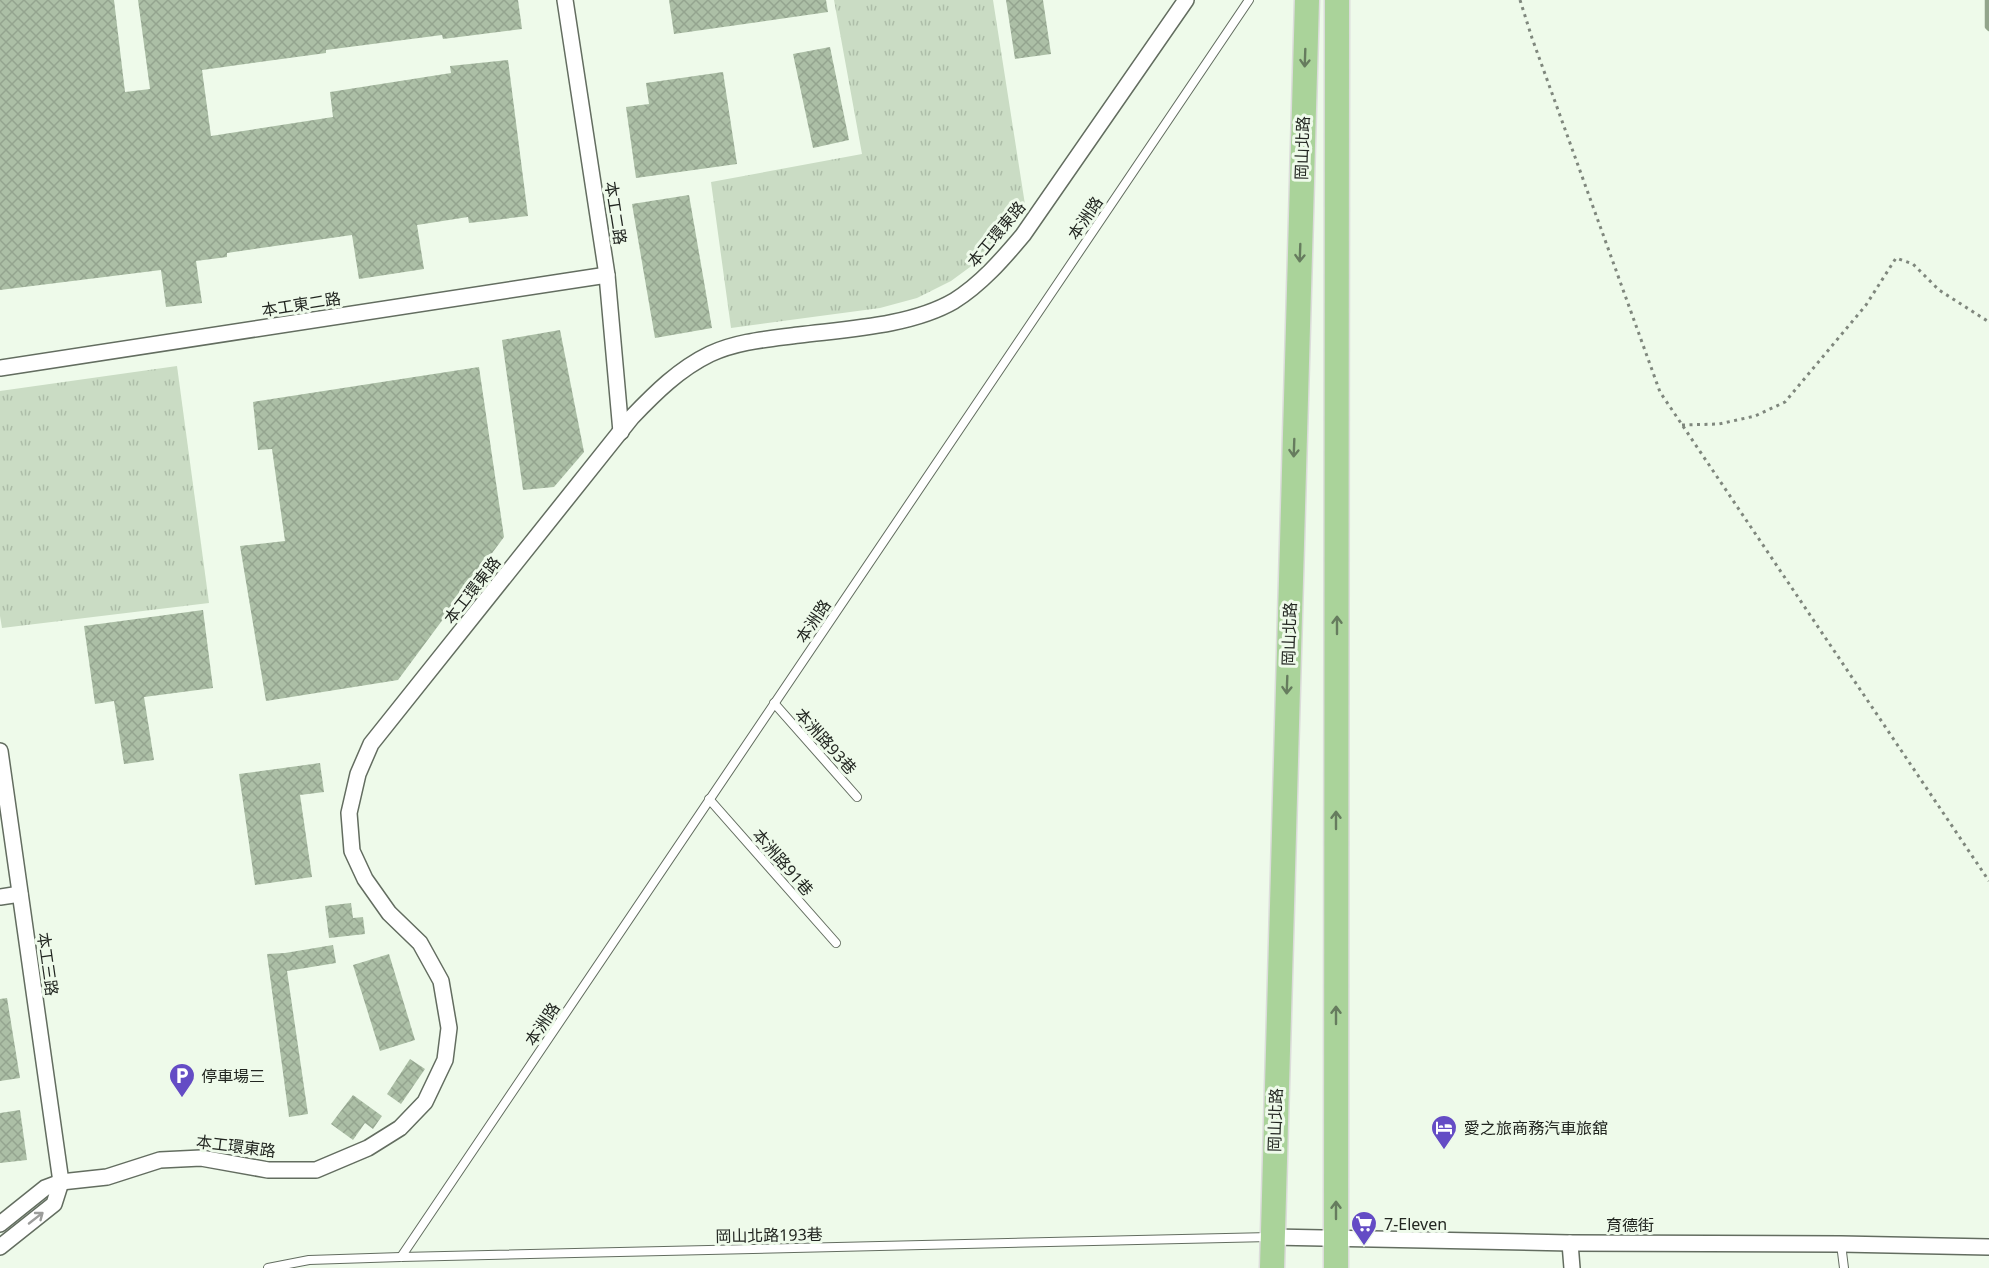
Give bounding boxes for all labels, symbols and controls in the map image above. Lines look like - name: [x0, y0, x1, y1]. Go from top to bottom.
- one-way arrow: [1299, 48, 1311, 68]
- street label: 岡山北路: [1290, 116, 1314, 180]
- street label: 本工二路: [600, 180, 632, 246]
- street label: 本洲路: [1062, 192, 1108, 244]
- street label: 本工環東路: [962, 196, 1030, 272]
- one-way arrow: [1294, 243, 1305, 263]
- street label: 本工東二路: [260, 287, 342, 321]
- one-way arrow: [1288, 438, 1300, 458]
- street label: 本工環東路: [439, 552, 505, 628]
- street label: 本洲路: [790, 595, 836, 647]
- street label: 岡山北路: [1277, 602, 1301, 666]
- one-way arrow: [1331, 615, 1343, 635]
- one-way arrow: [1282, 675, 1293, 695]
- street label: 本洲路93巷: [790, 703, 862, 779]
- one-way arrow: [1330, 810, 1342, 830]
- street label: 本洲路91巷: [748, 824, 818, 900]
- street label: 本工三路: [33, 931, 63, 997]
- street label: 本洲路: [519, 998, 565, 1050]
- one-way arrow: [1330, 1005, 1342, 1025]
- parking icon: 停車場三: [167, 1061, 197, 1099]
- place label: 停車場三: [201, 1065, 265, 1087]
- street label: 岡山北路: [1263, 1088, 1287, 1152]
- hotel icon: 愛之旅商務汽車旅舘: [1429, 1113, 1459, 1151]
- place label: 愛之旅商務汽車旅舘: [1464, 1117, 1608, 1139]
- street label: 本工環東路: [195, 1130, 277, 1162]
- one-way arrow: [1330, 1200, 1342, 1220]
- supermarket icon: 7-Eleven: [1349, 1209, 1379, 1247]
- one-way arrow: [28, 1212, 44, 1225]
- place label: 7-Eleven: [1384, 1213, 1447, 1235]
- street label: 育德街: [1606, 1214, 1654, 1236]
- street label: 岡山北路193巷: [715, 1223, 823, 1247]

